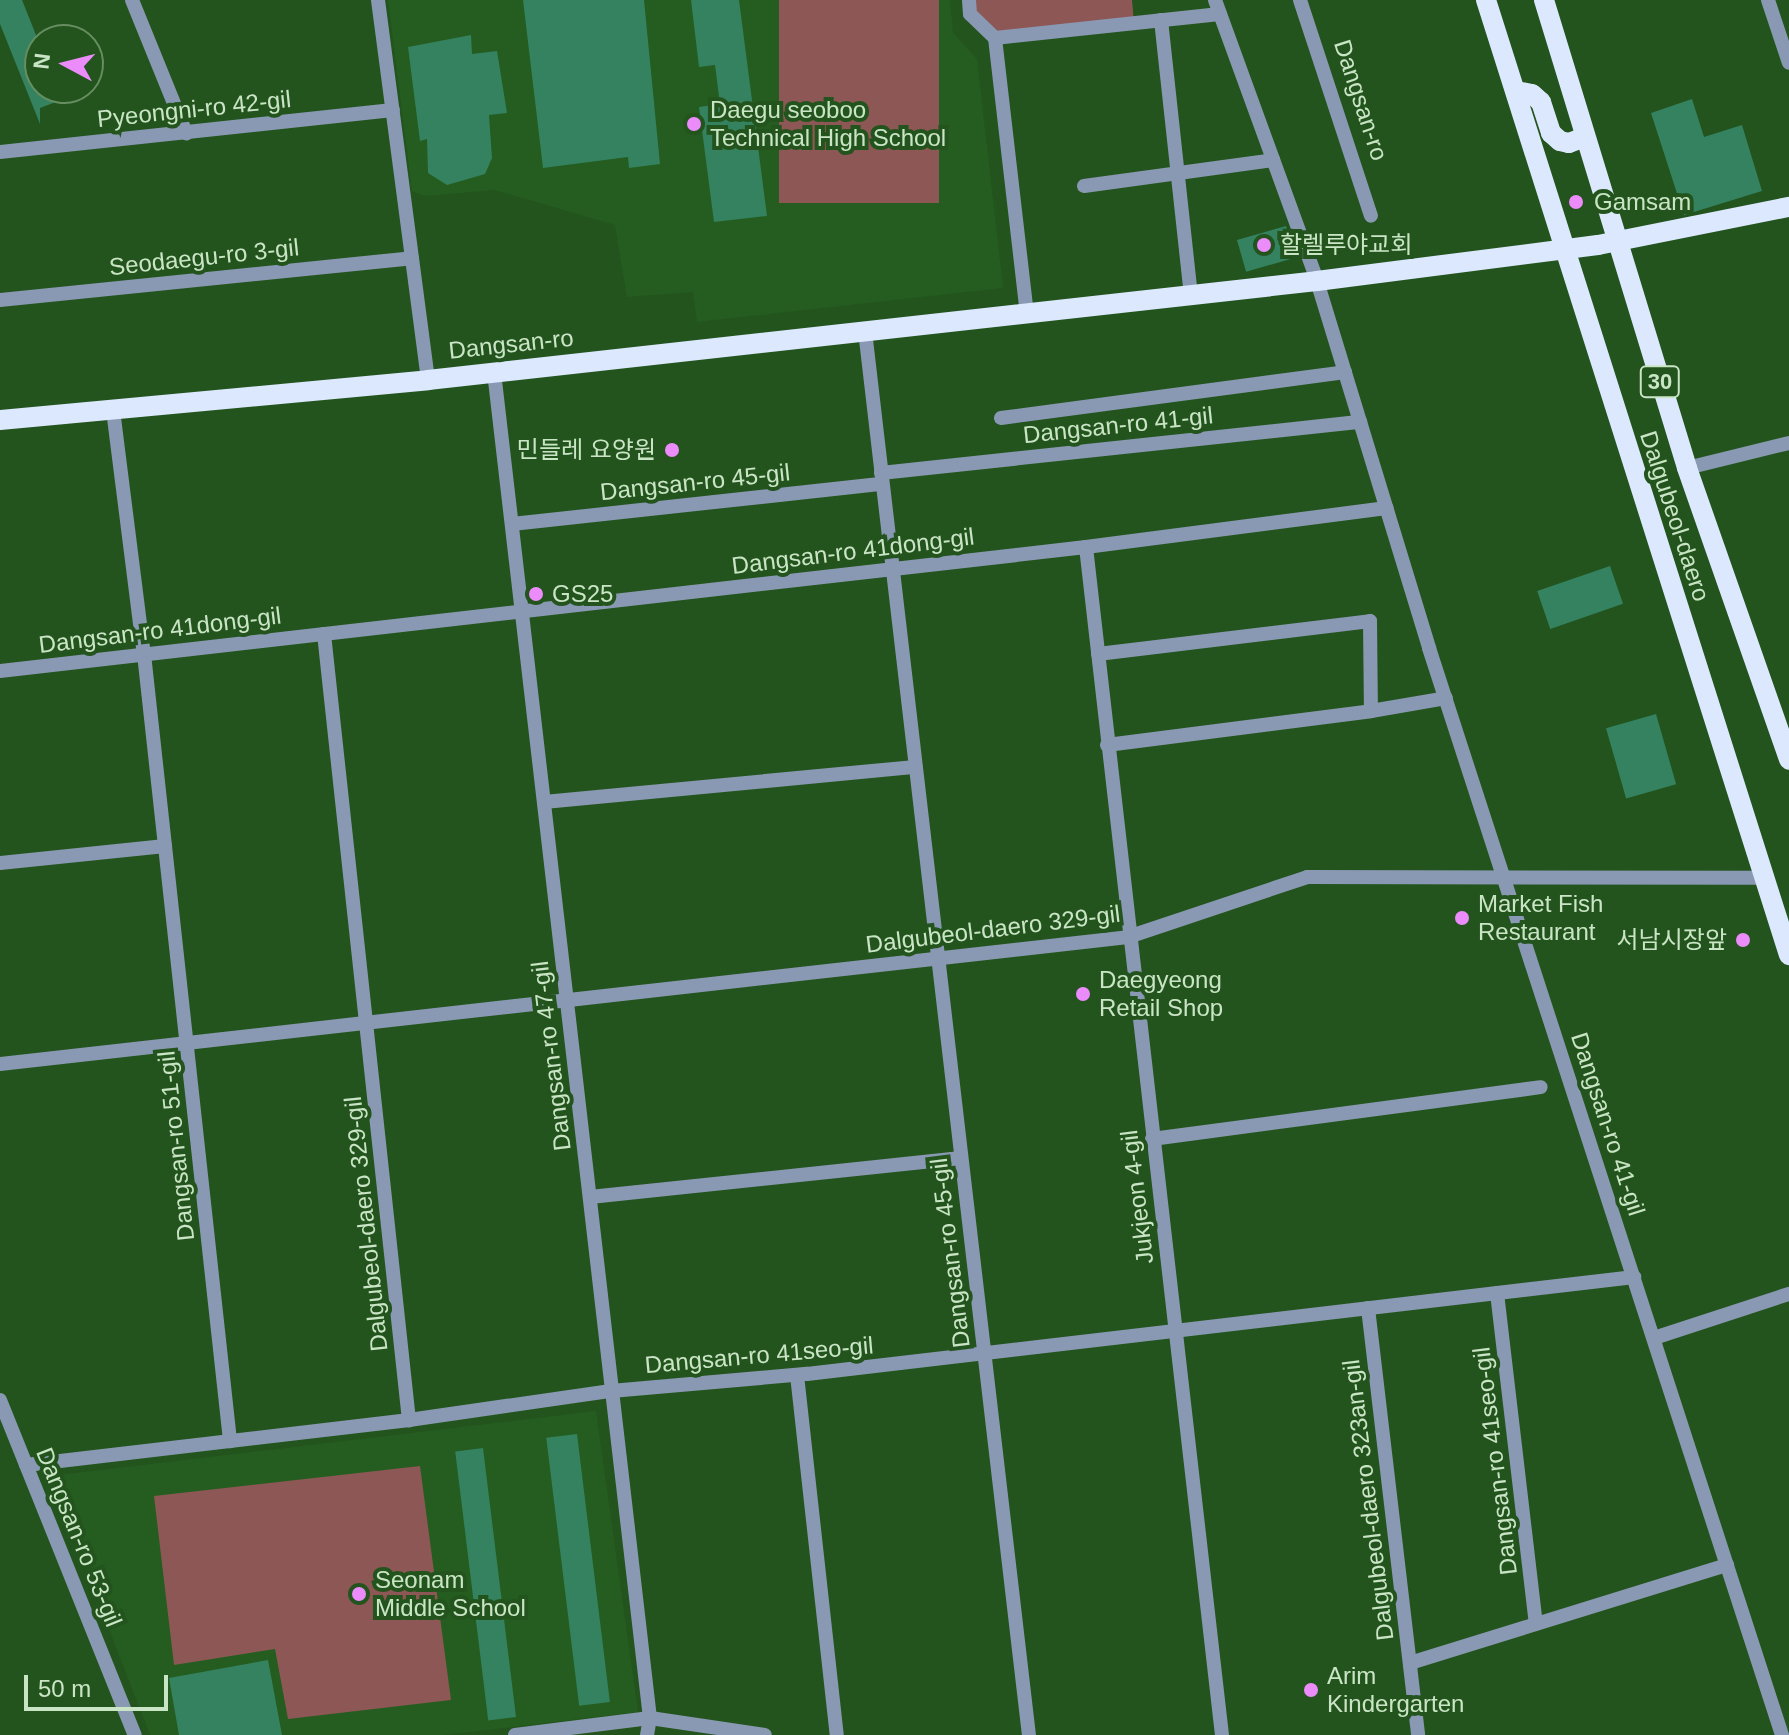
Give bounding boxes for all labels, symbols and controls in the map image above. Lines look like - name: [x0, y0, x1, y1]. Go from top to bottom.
- north arrow: [24, 24, 104, 104]
- street label: Dangsan-ro: [1328, 36, 1394, 164]
- text: N: [28, 52, 55, 71]
- street label: Pyeongni-ro 42-gil: [96, 84, 292, 134]
- place label: Daegu seoboo Technical High School: [710, 96, 946, 152]
- marker: Daegu seoboo Technical High School: [685, 115, 703, 133]
- place label: Gamsam: [1594, 188, 1691, 216]
- marker: Gamsam: [1565, 191, 1587, 213]
- place label: 할렐루야교회: [1280, 231, 1412, 259]
- street label: Seodaegu-ro 3-gil: [108, 233, 300, 281]
- marker: 할렐루야교회: [1255, 236, 1273, 254]
- street label: Dangsan-ro: [447, 323, 575, 365]
- road number: 30: [1638, 364, 1682, 400]
- street label: Dangsan-ro 41-gil: [1022, 401, 1214, 449]
- street label: Dalgubeol-daero: [1634, 427, 1716, 605]
- place label: 민들레 요양원: [517, 436, 656, 464]
- marker: 민들레 요양원: [663, 441, 681, 459]
- street label: Dangsan-ro 45-gil: [599, 458, 791, 506]
- street label: Dangsan-ro 41dong-gil: [730, 522, 976, 580]
- place label: GS25: [552, 580, 613, 608]
- marker: GS25: [527, 585, 545, 603]
- street label: Dangsan-ro 41dong-gil: [37, 601, 283, 659]
- place label: Market Fish Restaurant: [1478, 890, 1603, 946]
- street label: Dalgubeol-daero 329-gil: [864, 899, 1122, 959]
- marker: Market Fish Restaurant: [1453, 909, 1471, 927]
- place label: 서남시장앞: [1617, 926, 1727, 954]
- marker: 서남시장앞: [1734, 931, 1752, 949]
- street label: Dangsan-ro 47-gil: [525, 960, 577, 1152]
- place label: Daegyeong Retail Shop: [1099, 966, 1223, 1022]
- marker: Daegyeong Retail Shop: [1074, 985, 1092, 1003]
- street label: Dangsan-ro 41-gil: [1565, 1029, 1651, 1219]
- street label: Dangsan-ro 51-gil: [152, 1050, 200, 1242]
- street label: Dalgubeol-daero 329-gil: [338, 1095, 394, 1353]
- street label: Jukjeon 4-gil: [1114, 1128, 1160, 1266]
- street label: Dangsan-ro 45-gil: [924, 1157, 976, 1349]
- street label: Dangsan-ro 41seo-gil: [643, 1331, 875, 1379]
- street label: Dangsan-ro 41seo-gil: [1467, 1345, 1523, 1577]
- street label: Dalgubeol-daero 323an-gil: [1336, 1358, 1400, 1642]
- street label: Dangsan-ro 53-gil: [30, 1443, 128, 1631]
- place label: Seonam Middle School: [375, 1566, 526, 1622]
- marker: Seonam Middle School: [350, 1585, 368, 1603]
- scale bar: [28, 1659, 172, 1709]
- place label: Arim Kindergarten: [1327, 1662, 1464, 1718]
- text: 50 m: [38, 1675, 91, 1702]
- marker: Arim Kindergarten: [1302, 1681, 1320, 1699]

